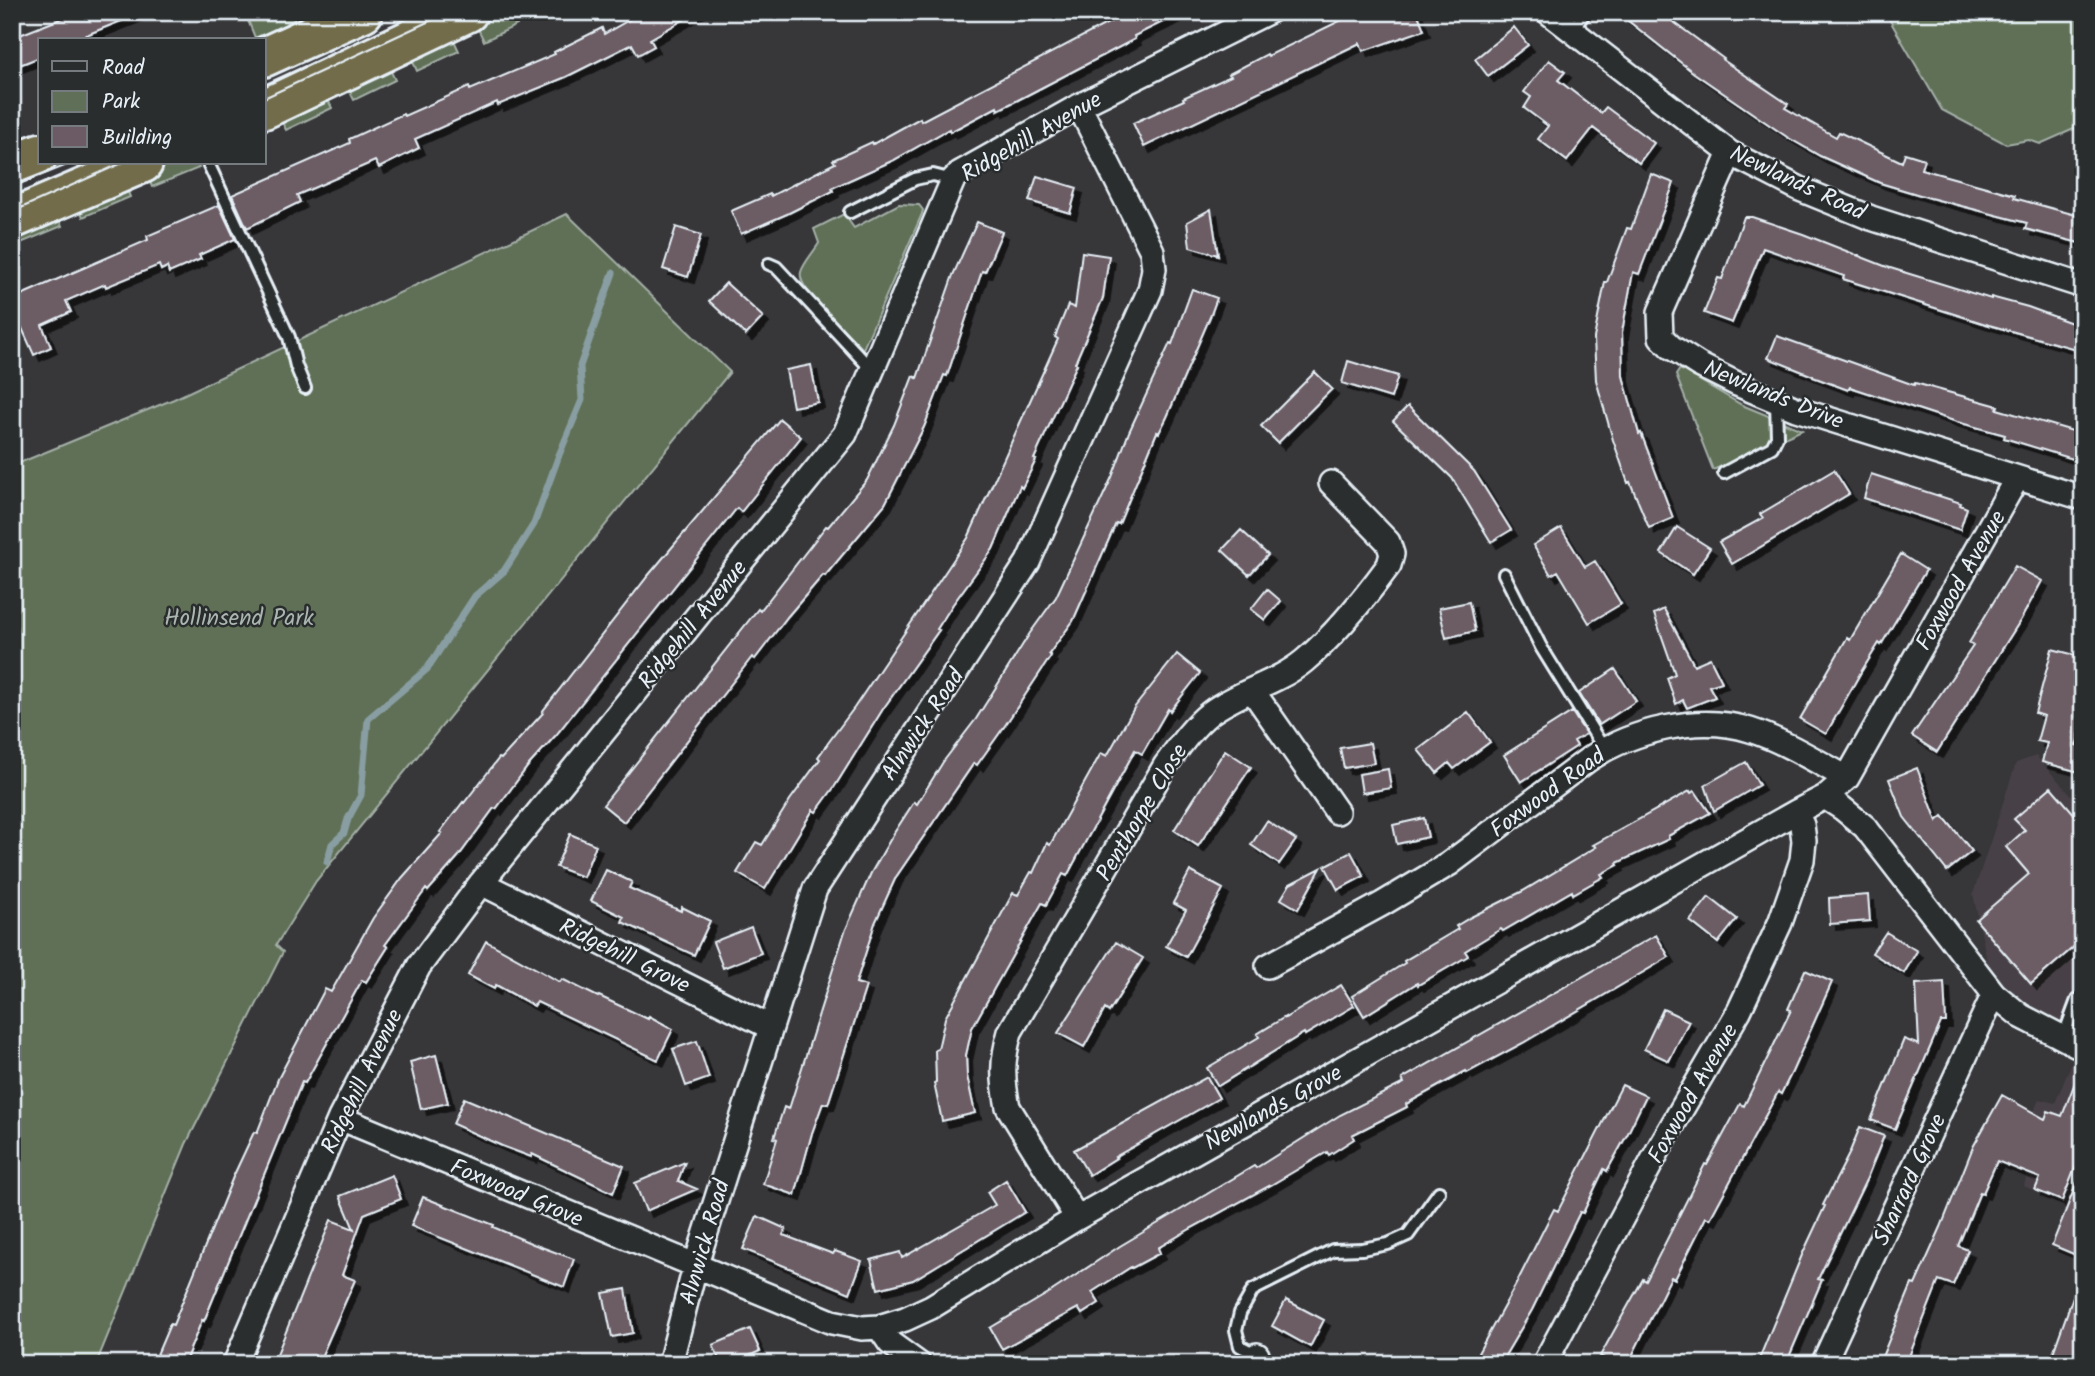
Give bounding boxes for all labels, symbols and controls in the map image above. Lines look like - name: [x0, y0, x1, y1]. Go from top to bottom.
- legend: [38, 38, 266, 164]
- text: Road: [102, 52, 145, 85]
- street label: Ridgehill Avenue: [955, 83, 1109, 193]
- text: Park: [102, 86, 140, 119]
- text: Building: [102, 122, 172, 155]
- street label: Newlands Road: [1723, 136, 1872, 231]
- street label: Newlands Drive: [1698, 351, 1849, 440]
- street label: Foxwood Avenue: [1907, 504, 2017, 658]
- street label: Ridgehill Avenue: [630, 553, 757, 698]
- park label: Hollinsend Park: [164, 601, 314, 637]
- street label: Alnwick Road: [873, 661, 975, 789]
- street label: Penthorpe Close: [1087, 737, 1198, 889]
- street label: Foxwood Road: [1483, 739, 1614, 848]
- street label: Ridgehill Grove: [552, 909, 696, 1004]
- street label: Ridgehill Avenue: [312, 1003, 414, 1161]
- street label: Foxwood Avenue: [1639, 1017, 1749, 1171]
- street label: Newlands Grove: [1198, 1056, 1349, 1162]
- street label: Sharrard Grove: [1865, 1108, 1957, 1252]
- street label: Foxwood Grove: [444, 1150, 588, 1238]
- street label: Alnwick Road: [671, 1175, 741, 1310]

